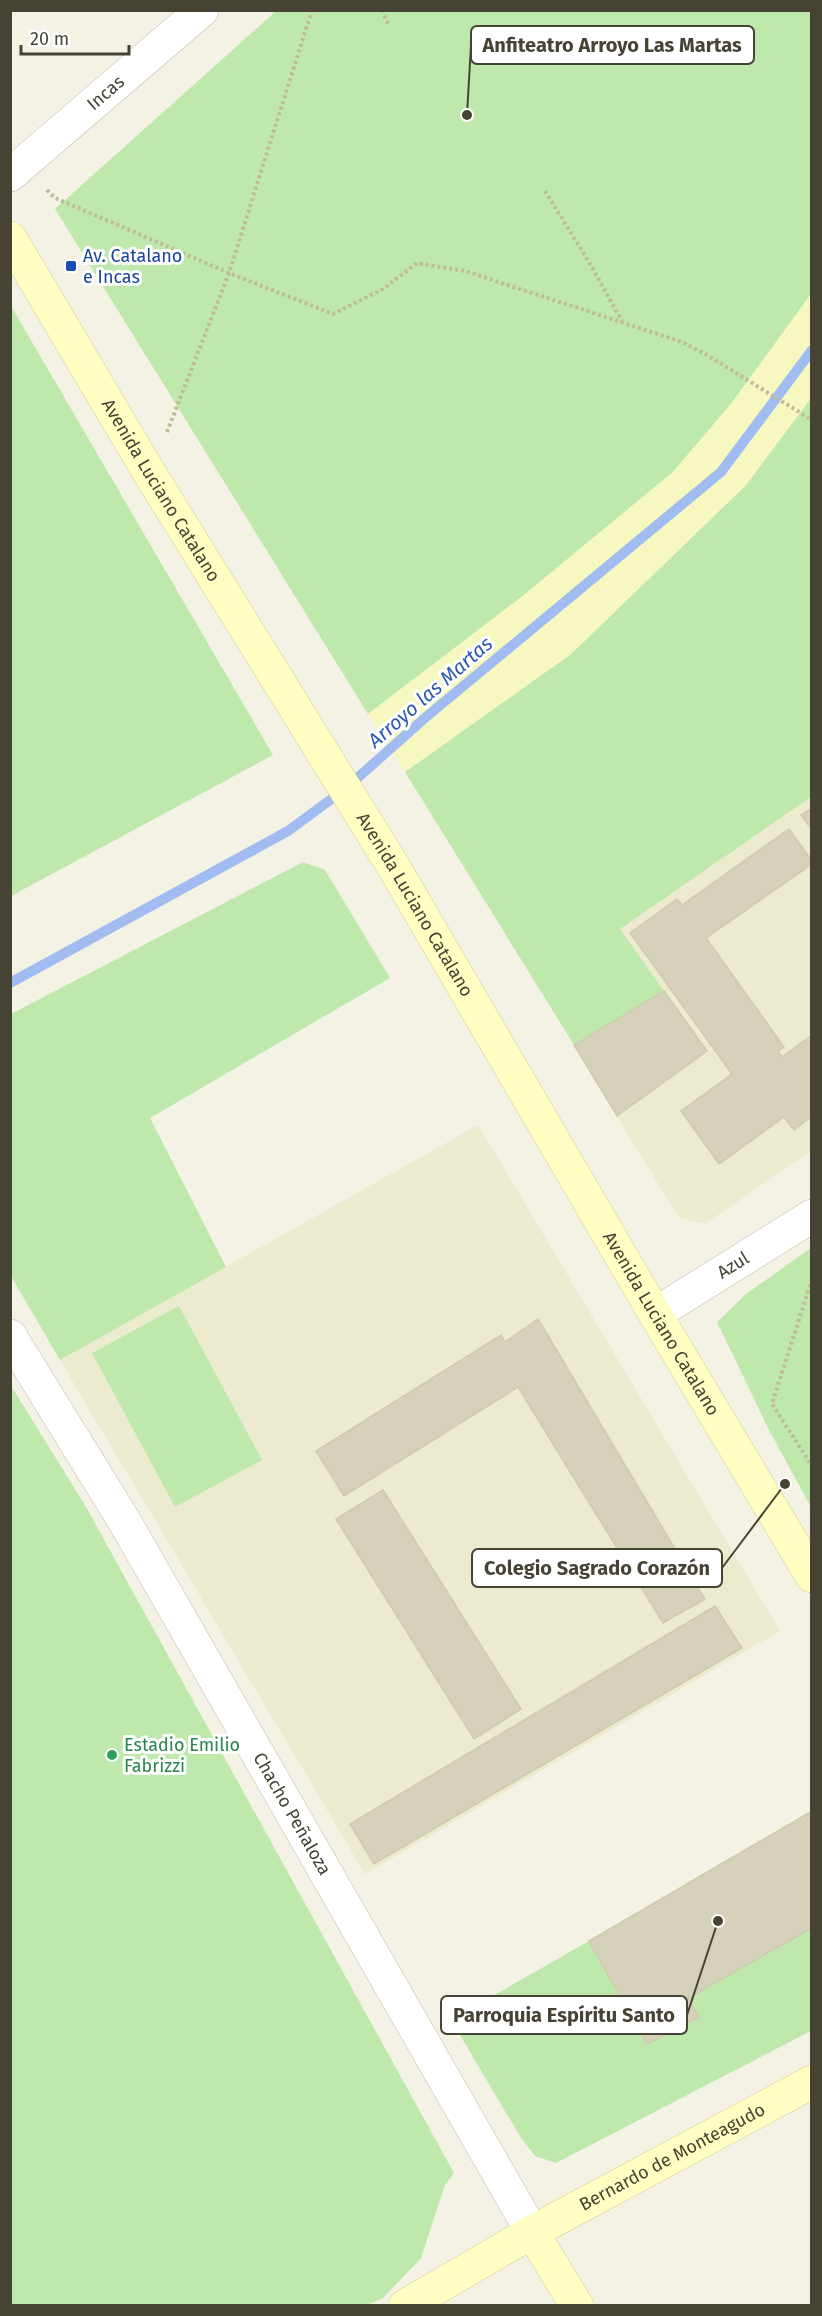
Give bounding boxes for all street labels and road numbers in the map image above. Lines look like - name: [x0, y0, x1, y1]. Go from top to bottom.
- street label: Incas: [82, 71, 129, 115]
- street label: Avenida Luciano Catalano: [97, 395, 225, 586]
- street label: Avenida Luciano Catalano: [352, 809, 478, 1001]
- street label: Avenida Luciano Catalano: [598, 1228, 724, 1420]
- street label: Azul: [713, 1247, 753, 1284]
- street label: Chacho Peñaloza: [248, 1749, 336, 1879]
- street label: Bernardo de Monteagudo: [576, 2098, 769, 2216]

